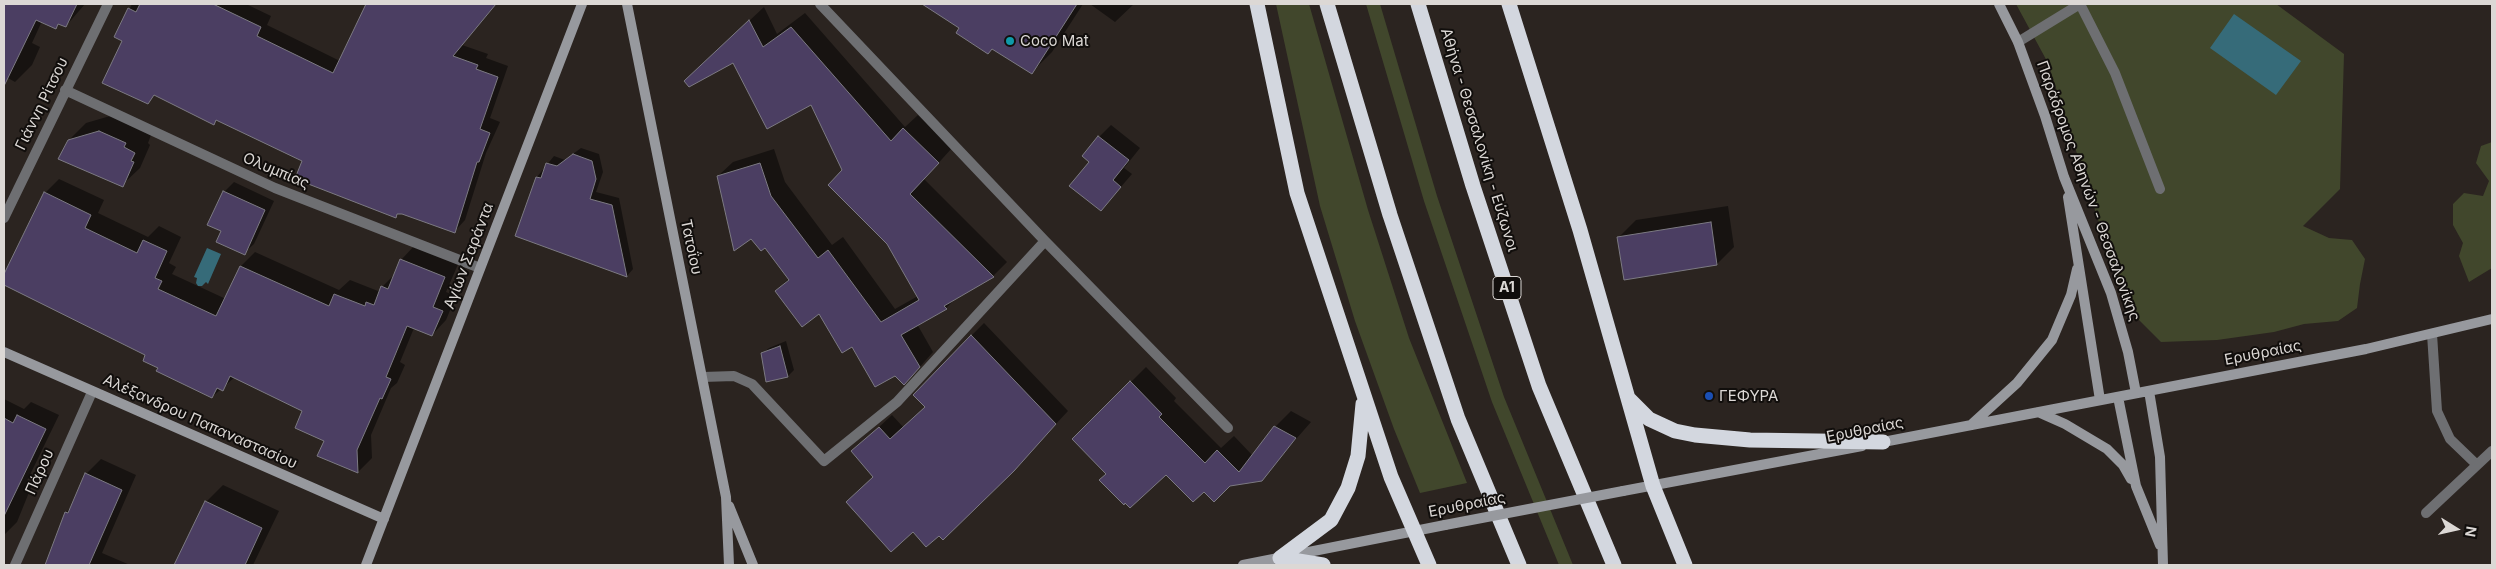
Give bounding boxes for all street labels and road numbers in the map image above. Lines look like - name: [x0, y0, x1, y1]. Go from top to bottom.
- street label: Αθήνα - Θεσσαλονίκη - Εύζωνοι: [1436, 26, 1522, 254]
- street label: Γιάννη Ρίτσου: [12, 55, 72, 153]
- street label: Παράδρομος Αθηνών - Θεσσαλονίκης: [2032, 58, 2144, 324]
- street label: Ολυμπίας: [240, 149, 312, 193]
- street label: Αγίων Σαράντα: [440, 200, 498, 312]
- street label: Τατοΐου: [676, 218, 706, 276]
- road number: Α1: [1493, 276, 1521, 300]
- street label: Ερυθραίας: [2223, 337, 2303, 369]
- street label: Αλέξανδρου Παπαναστασίου: [100, 371, 300, 473]
- street label: Ερυθραίας: [1825, 414, 1905, 446]
- street label: Πάρου: [22, 446, 58, 498]
- street label: Ερυθραίας: [1427, 489, 1507, 521]

